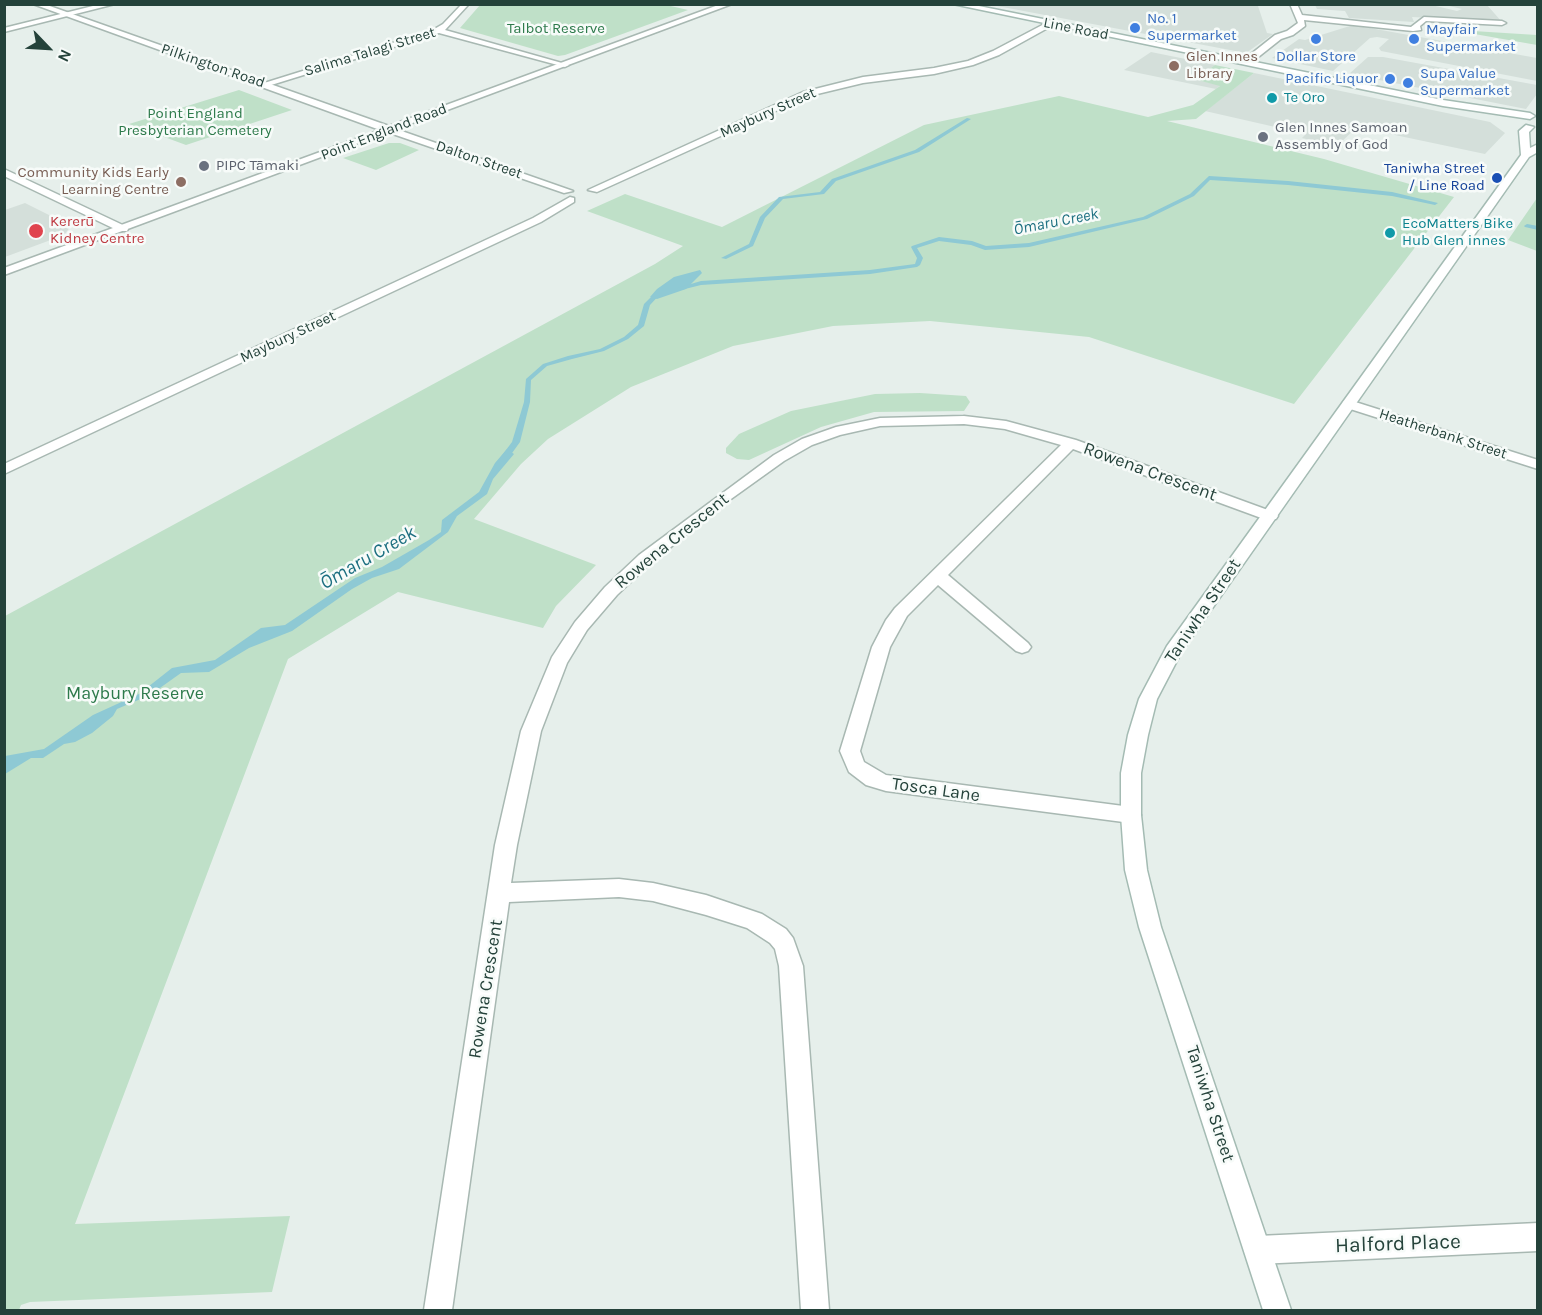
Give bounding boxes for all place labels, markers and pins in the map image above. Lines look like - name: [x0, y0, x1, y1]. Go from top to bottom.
- place label: No. 1 Supermarket: [1147, 10, 1237, 45]
- marker: No. 1 Supermarket: [1128, 21, 1142, 35]
- place label: Mayfair Supermarket: [1426, 21, 1516, 56]
- marker: Dollar Store: [1309, 32, 1323, 46]
- marker: Mayfair Supermarket: [1407, 32, 1421, 46]
- place label: Glen Innes Library: [1186, 48, 1258, 83]
- place label: Dollar Store: [1276, 48, 1356, 66]
- marker: Glen Innes Library: [1167, 59, 1181, 73]
- place label: Supa Value Supermarket: [1420, 65, 1510, 100]
- place label: Pacific Liquor: [1285, 70, 1378, 88]
- marker: Pacific Liquor: [1383, 72, 1397, 86]
- marker: Supa Value Supermarket: [1401, 76, 1415, 90]
- place label: Te Oro: [1284, 89, 1325, 107]
- marker: Te Oro: [1265, 91, 1279, 105]
- place label: Glen Innes Samoan Assembly of God: [1275, 119, 1407, 154]
- marker: Glen Innes Samoan Assembly of God: [1256, 130, 1270, 144]
- place label: PIPC Tāmaki: [216, 157, 299, 175]
- marker: PIPC Tāmaki: [197, 159, 211, 173]
- place label: Taniwha Street / Line Road: [1384, 160, 1485, 195]
- place label: Community Kids Early Learning Centre: [18, 164, 169, 199]
- marker: Taniwha Street / Line Road: [1490, 171, 1504, 185]
- marker: Community Kids Early Learning Centre: [174, 175, 188, 189]
- place label: Kererū Kidney Centre: [50, 213, 144, 248]
- place label: EcoMatters Bike Hub Glen innes: [1402, 215, 1513, 250]
- marker: Kererū Kidney Centre: [27, 222, 45, 240]
- marker: EcoMatters Bike Hub Glen innes: [1383, 226, 1397, 240]

